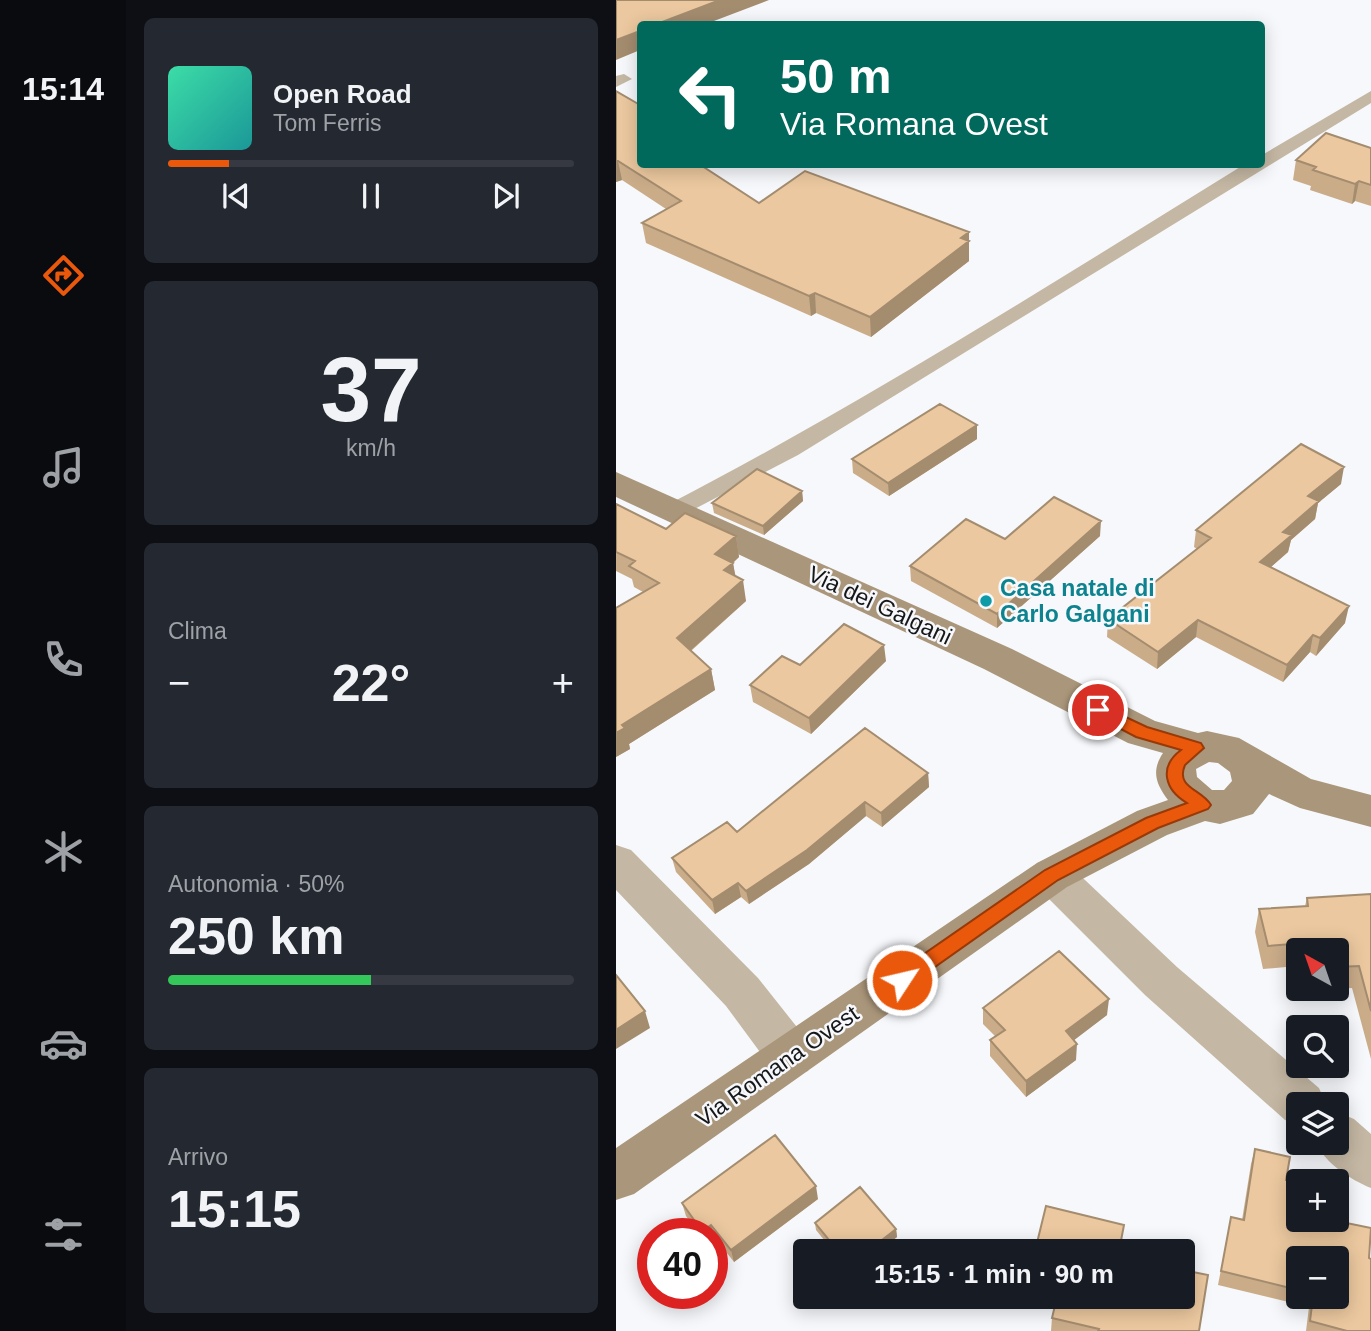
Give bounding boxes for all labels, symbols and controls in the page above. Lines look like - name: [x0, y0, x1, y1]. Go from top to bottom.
- icon: left: [665, 49, 756, 140]
- text: 50 m: [780, 49, 892, 103]
- text: 15:14: [22, 71, 104, 107]
- text: Open Road: [273, 79, 412, 109]
- text: Via Romana Ovest: [780, 106, 1048, 142]
- text: Tom Ferris: [273, 110, 382, 136]
- icon: previous: [217, 177, 255, 215]
- icon: pause: [352, 177, 390, 215]
- icon: next: [487, 177, 525, 215]
- icon: directions: [39, 251, 88, 300]
- text: 37: [320, 339, 422, 440]
- text: km/h: [346, 435, 396, 461]
- icon: music: [39, 443, 88, 492]
- street label: Via dei Galgani: [804, 560, 956, 650]
- place label: Casa natale di Carlo Galgani: [1000, 575, 1155, 627]
- marker: Casa natale di Carlo Galgani: [978, 593, 994, 609]
- text: Clima: [168, 618, 227, 644]
- icon: phone: [39, 635, 88, 684]
- text: 22°: [332, 654, 410, 712]
- text: −: [168, 662, 190, 704]
- text: +: [552, 662, 574, 704]
- pin: [1068, 680, 1128, 740]
- icon: arrive: [1079, 691, 1117, 729]
- icon: climate: [39, 827, 88, 876]
- text: Autonomia · 50%: [168, 871, 344, 897]
- text: 250 km: [168, 907, 344, 965]
- north arrow: [1286, 938, 1349, 1001]
- map controls: [1286, 938, 1349, 1309]
- position arrow: [865, 943, 939, 1017]
- street label: Via Romana Ovest: [691, 1000, 864, 1132]
- button: search: [1286, 1015, 1349, 1078]
- icon: car: [39, 1019, 88, 1068]
- button: layers: [1286, 1092, 1349, 1155]
- text: Arrivo: [168, 1144, 228, 1170]
- button: +: [1286, 1169, 1349, 1232]
- text: 15:15: [168, 1180, 301, 1238]
- icon: filters: [39, 1210, 88, 1259]
- speed limit sign: 40: [637, 1218, 728, 1309]
- button: −: [1286, 1246, 1349, 1309]
- text: 15:15 · 1 min · 90 m: [874, 1259, 1114, 1289]

